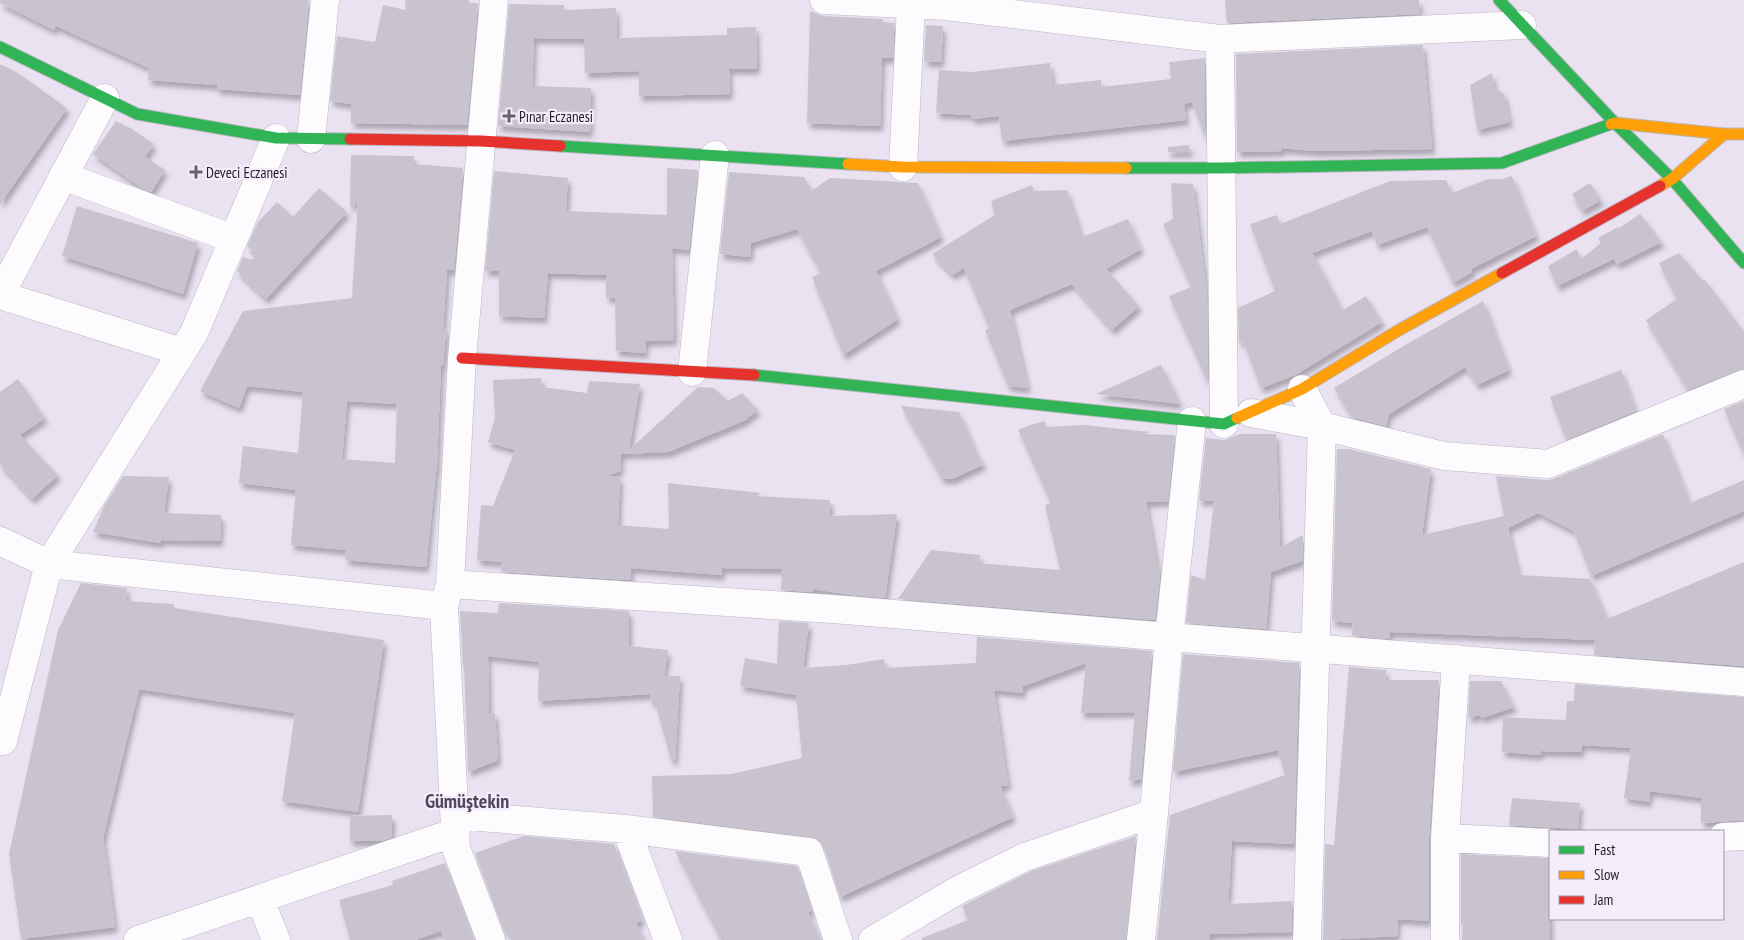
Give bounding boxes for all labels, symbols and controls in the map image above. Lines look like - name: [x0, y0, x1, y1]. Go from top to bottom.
- place label: Pınar Eczanesi: [519, 107, 593, 126]
- marker: Pınar Eczanesi: [503, 110, 515, 122]
- place label: Deveci Eczanesi: [206, 163, 288, 182]
- marker: Deveci Eczanesi: [190, 166, 202, 178]
- district label: Gümüştekin: [425, 788, 509, 814]
- legend: [1549, 830, 1724, 920]
- text: Fast: [1594, 840, 1615, 859]
- text: Slow: [1594, 865, 1619, 884]
- text: Jam: [1593, 890, 1613, 909]

